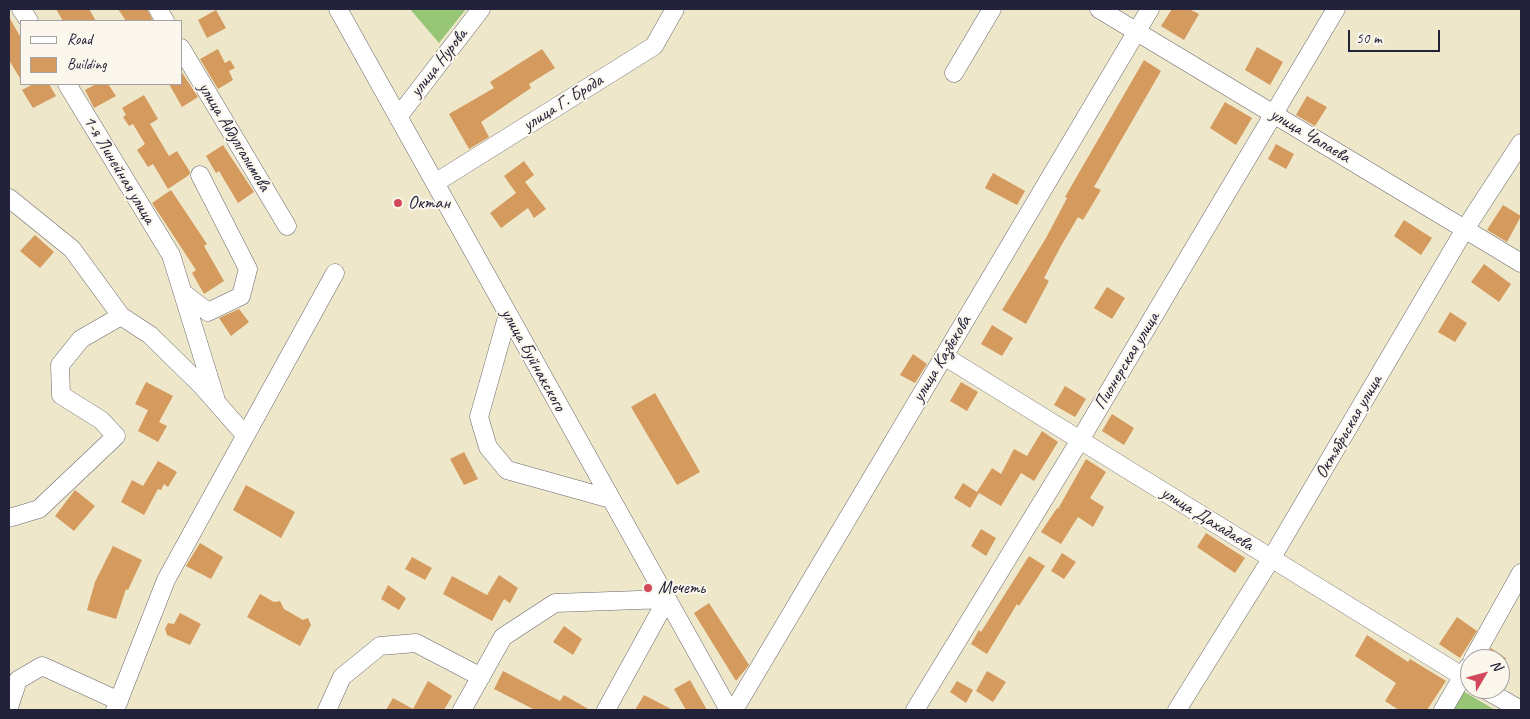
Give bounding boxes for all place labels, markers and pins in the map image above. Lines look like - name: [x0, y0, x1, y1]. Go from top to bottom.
- place label: Октан: [408, 192, 450, 214]
- marker: Октан: [392, 197, 404, 209]
- place label: Мечеть: [658, 577, 705, 599]
- marker: Мечеть: [642, 582, 654, 594]

